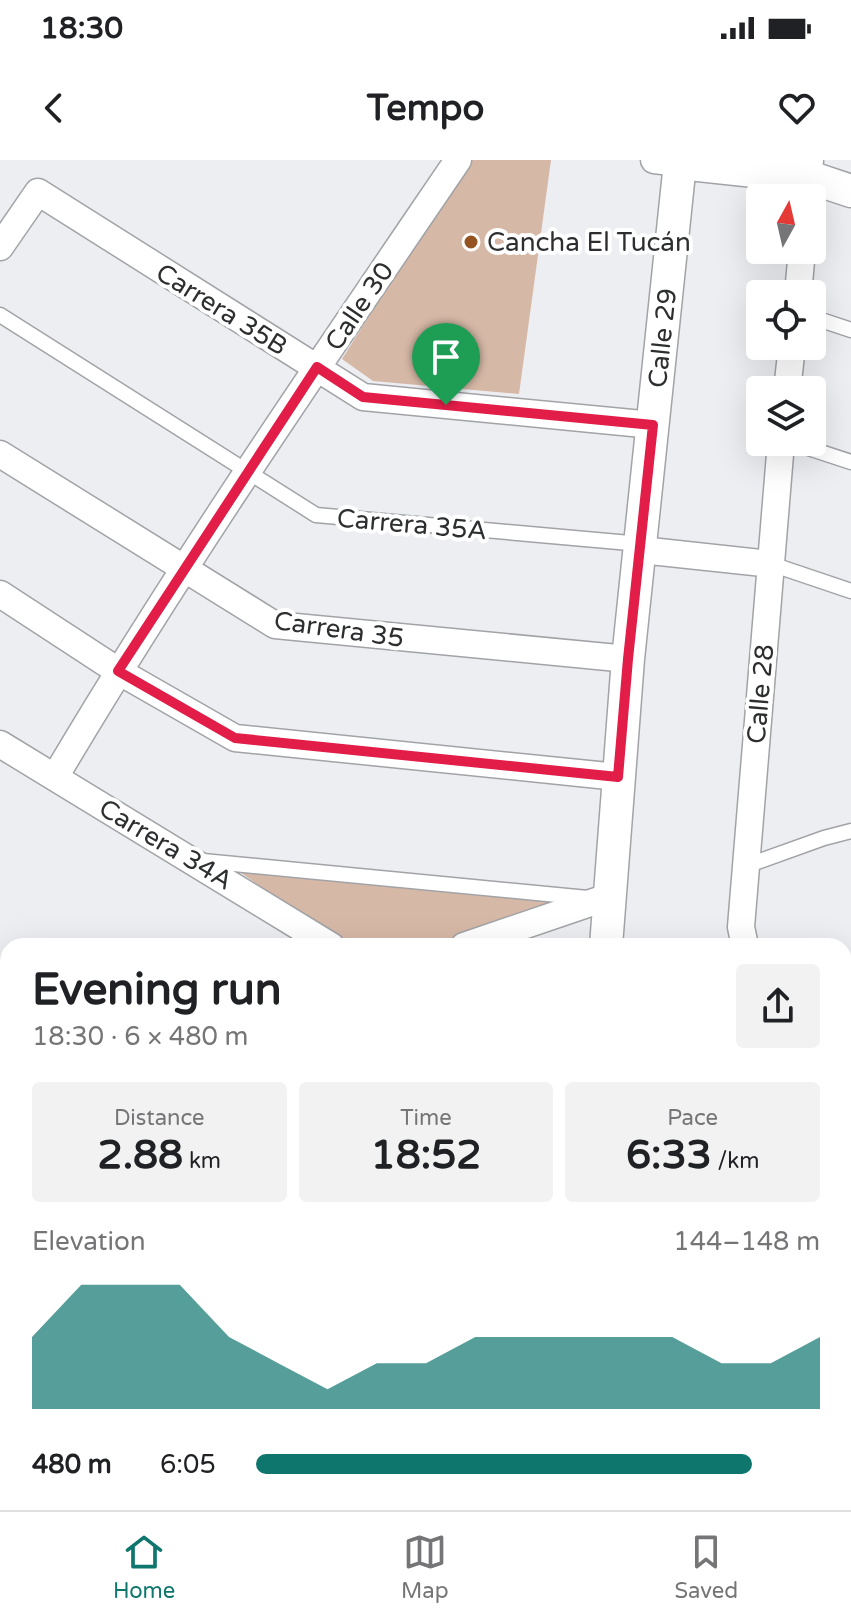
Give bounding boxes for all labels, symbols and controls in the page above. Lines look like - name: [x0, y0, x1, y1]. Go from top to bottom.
- text: 18:30: [40, 10, 123, 47]
- icon: back: [32, 86, 76, 130]
- icon: heart: [775, 86, 819, 130]
- text: Tempo: [367, 87, 484, 130]
- north arrow: [746, 184, 826, 264]
- map controls: [746, 184, 826, 456]
- place label: Cancha El Tucán: [487, 227, 691, 258]
- marker: Cancha El Tucán: [462, 233, 480, 251]
- street label: Calle 30: [319, 256, 400, 356]
- street label: Carrera 35B: [150, 257, 293, 362]
- button: locate: [746, 280, 826, 360]
- street label: Calle 29: [642, 287, 683, 389]
- pin: [412, 323, 480, 405]
- icon: arrive: [424, 335, 468, 379]
- button: layers: [746, 376, 826, 456]
- street label: Carrera 35A: [336, 503, 488, 546]
- street label: Carrera 35: [272, 605, 406, 654]
- street label: Calle 28: [741, 643, 780, 745]
- street label: Carrera 34A: [93, 792, 238, 896]
- text: Evening run: [32, 964, 281, 1017]
- button: share: [736, 964, 820, 1048]
- text: 18:30 · 6 × 480 m: [32, 1021, 248, 1052]
- text: Distance: [114, 1105, 205, 1131]
- text: Time: [400, 1105, 452, 1131]
- text: Pace: [667, 1105, 718, 1131]
- text: 2.88: [98, 1131, 183, 1179]
- text: 18:52: [371, 1131, 481, 1179]
- text: 6:33: [626, 1131, 712, 1179]
- text: km: [183, 1148, 221, 1174]
- text: /km: [712, 1148, 759, 1174]
- text: Elevation: [32, 1226, 146, 1257]
- text: 144–148 m: [673, 1226, 820, 1257]
- text: 480 m: [32, 1449, 112, 1480]
- text: 6:05: [160, 1449, 216, 1480]
- tab: Home: [113, 1530, 175, 1604]
- tab: Map: [401, 1530, 449, 1604]
- tab: Saved: [674, 1530, 738, 1604]

